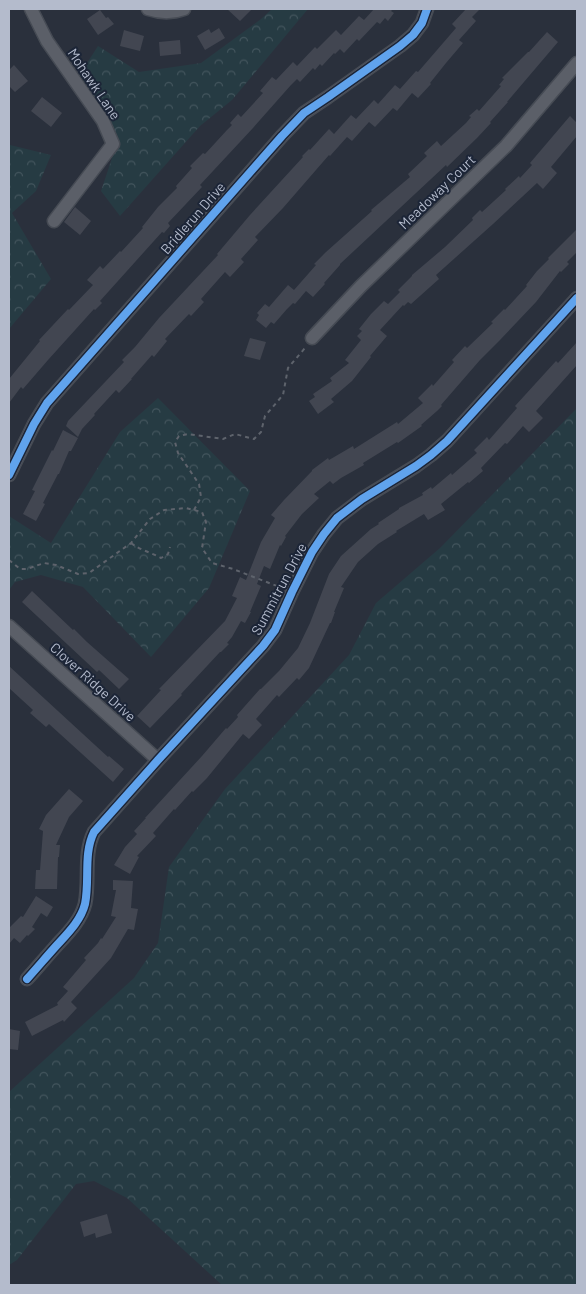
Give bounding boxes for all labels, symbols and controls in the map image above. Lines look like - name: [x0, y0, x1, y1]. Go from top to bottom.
- street label: Mohawk Lane: [64, 45, 124, 123]
- street label: Meadoway Court: [395, 151, 478, 232]
- street label: Bridlerun Drive: [157, 178, 229, 257]
- street label: Summitrun Drive: [247, 540, 310, 638]
- street label: Clover Ridge Drive: [47, 639, 140, 725]

